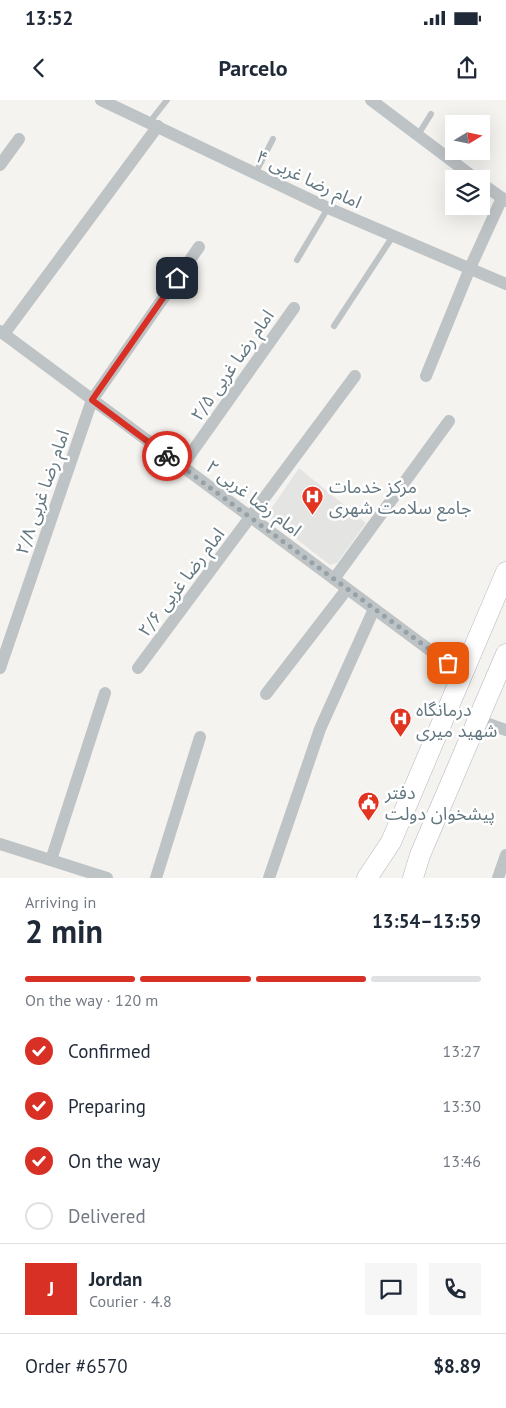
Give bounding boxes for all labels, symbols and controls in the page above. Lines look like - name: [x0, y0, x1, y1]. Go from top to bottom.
- text: 13:52: [25, 6, 73, 30]
- icon: back: [25, 54, 53, 82]
- text: Parcelo: [218, 54, 288, 82]
- icon: share: [453, 54, 481, 82]
- north arrow: [445, 115, 490, 160]
- map controls: [445, 115, 490, 215]
- street label: امام رضا غربی ۴: [251, 145, 365, 216]
- button: layers: [445, 170, 490, 215]
- pin: [156, 257, 198, 299]
- icon: home: [163, 264, 191, 292]
- street label: امام رضا غربی ۲/۵: [185, 305, 281, 427]
- street label: امام رضا غربی ۲/۸: [10, 427, 77, 558]
- courier: [142, 431, 192, 481]
- icon: bike: [153, 442, 181, 470]
- street label: امام رضا غربی ۲: [200, 455, 306, 544]
- place label: مرکز خدمات جامع سلامت شهری: [329, 475, 472, 522]
- hospital icon: مرکز خدمات جامع سلامت شهری: [301, 484, 325, 515]
- street label: امام رضا غربی ۲/۶: [133, 523, 232, 643]
- pin: [427, 642, 469, 684]
- icon: bag: [434, 649, 462, 677]
- place label: درمانگاه شهید میری: [416, 698, 497, 742]
- hospital icon: درمانگاه شهید میری: [388, 707, 412, 738]
- place label: دفتر پیشخوان دولت: [384, 781, 495, 825]
- public building icon: دفتر پیشخوان دولت: [357, 790, 381, 821]
- text: Arriving in: [25, 892, 96, 912]
- text: 13:54–13:59: [372, 909, 481, 933]
- text: 2 min: [25, 910, 103, 952]
- text: On the way · 120 m: [25, 990, 158, 1010]
- icon: check: [25, 1037, 53, 1065]
- text: Confirmed: [68, 1039, 151, 1063]
- text: 13:27: [443, 1041, 481, 1061]
- icon: check: [25, 1092, 53, 1120]
- text: Preparing: [68, 1094, 146, 1118]
- text: 13:30: [443, 1096, 481, 1116]
- icon: check: [25, 1147, 53, 1175]
- text: On the way: [68, 1149, 160, 1173]
- text: 13:46: [443, 1151, 481, 1171]
- text: Delivered: [68, 1204, 146, 1228]
- button: chat: [365, 1263, 417, 1315]
- button: phone: [429, 1263, 481, 1315]
- text: Jordan: [89, 1267, 142, 1291]
- text: J: [48, 1277, 54, 1301]
- text: Courier · 4.8: [89, 1291, 172, 1311]
- text: Order #6570: [25, 1354, 128, 1378]
- text: $8.89: [433, 1354, 481, 1378]

